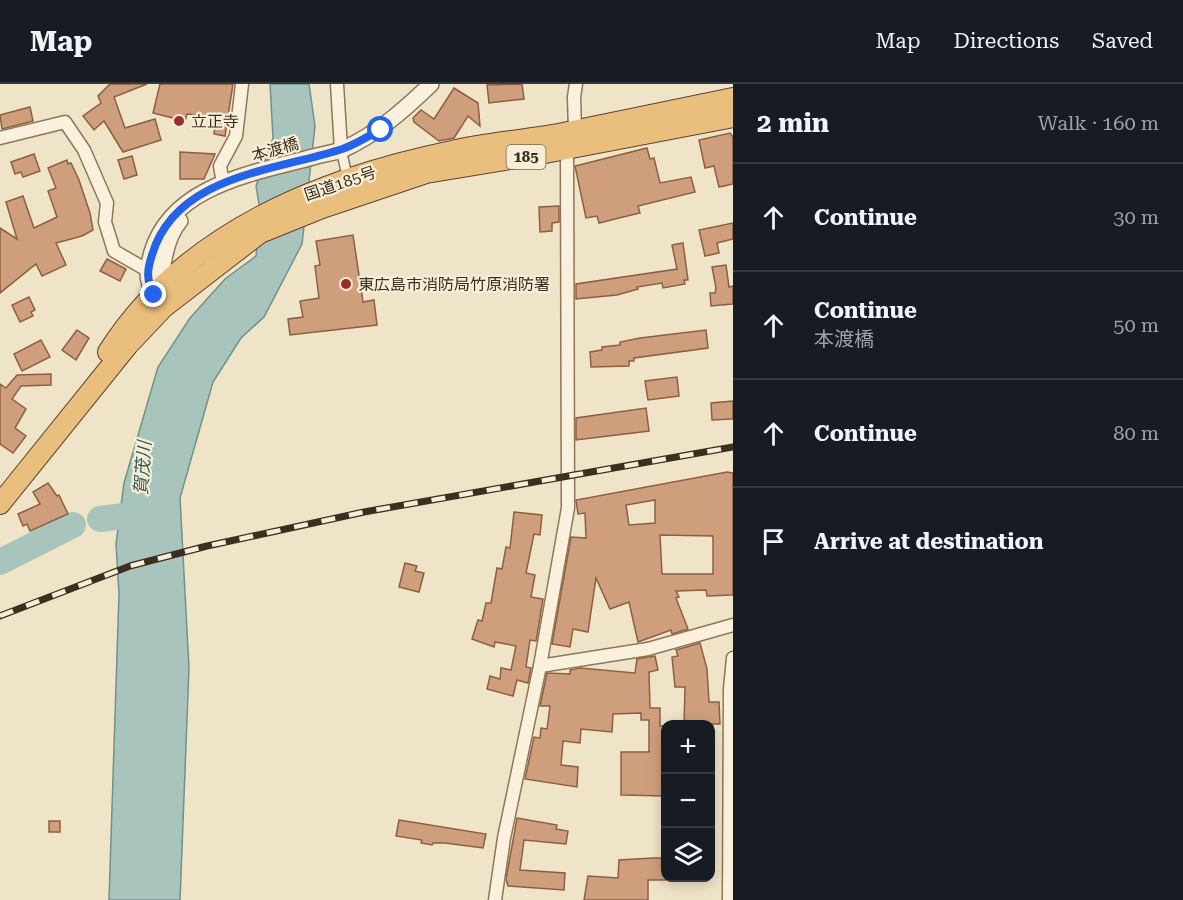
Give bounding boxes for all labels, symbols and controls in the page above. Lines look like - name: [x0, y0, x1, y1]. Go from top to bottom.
- text: Map: [30, 25, 92, 58]
- text: Map: [876, 29, 920, 53]
- text: Directions: [953, 29, 1059, 53]
- text: Saved: [1092, 29, 1153, 53]
- text: 2 min: [757, 108, 829, 138]
- text: Walk · 160 m: [1038, 111, 1159, 135]
- place label: 立正寺: [191, 112, 239, 131]
- marker: 立正寺: [172, 114, 186, 128]
- route start: [367, 116, 393, 142]
- street label: 本渡橋: [249, 134, 301, 165]
- road number: 185: [506, 145, 546, 169]
- street label: 国道185号: [302, 162, 379, 205]
- icon: ahead: [757, 201, 790, 234]
- text: Continue: [814, 205, 917, 230]
- text: 30 m: [1113, 205, 1159, 229]
- place label: 東広島市消防局竹原消防署: [358, 275, 550, 294]
- marker: 東広島市消防局竹原消防署: [339, 277, 353, 291]
- route end: [140, 281, 166, 307]
- text: Continue: [814, 298, 917, 323]
- icon: ahead: [757, 309, 790, 342]
- text: 50 m: [1113, 313, 1159, 337]
- text: 本渡橋: [814, 327, 874, 351]
- icon: ahead: [757, 417, 790, 450]
- text: Continue: [814, 421, 917, 446]
- text: 80 m: [1113, 421, 1159, 445]
- water label: 賀茂川: [130, 438, 155, 496]
- icon: arrive: [757, 525, 790, 558]
- text: Arrive at destination: [814, 529, 1043, 554]
- map controls: [661, 720, 715, 882]
- button: +: [661, 720, 715, 774]
- button: −: [661, 774, 715, 828]
- button: layers: [661, 828, 715, 882]

